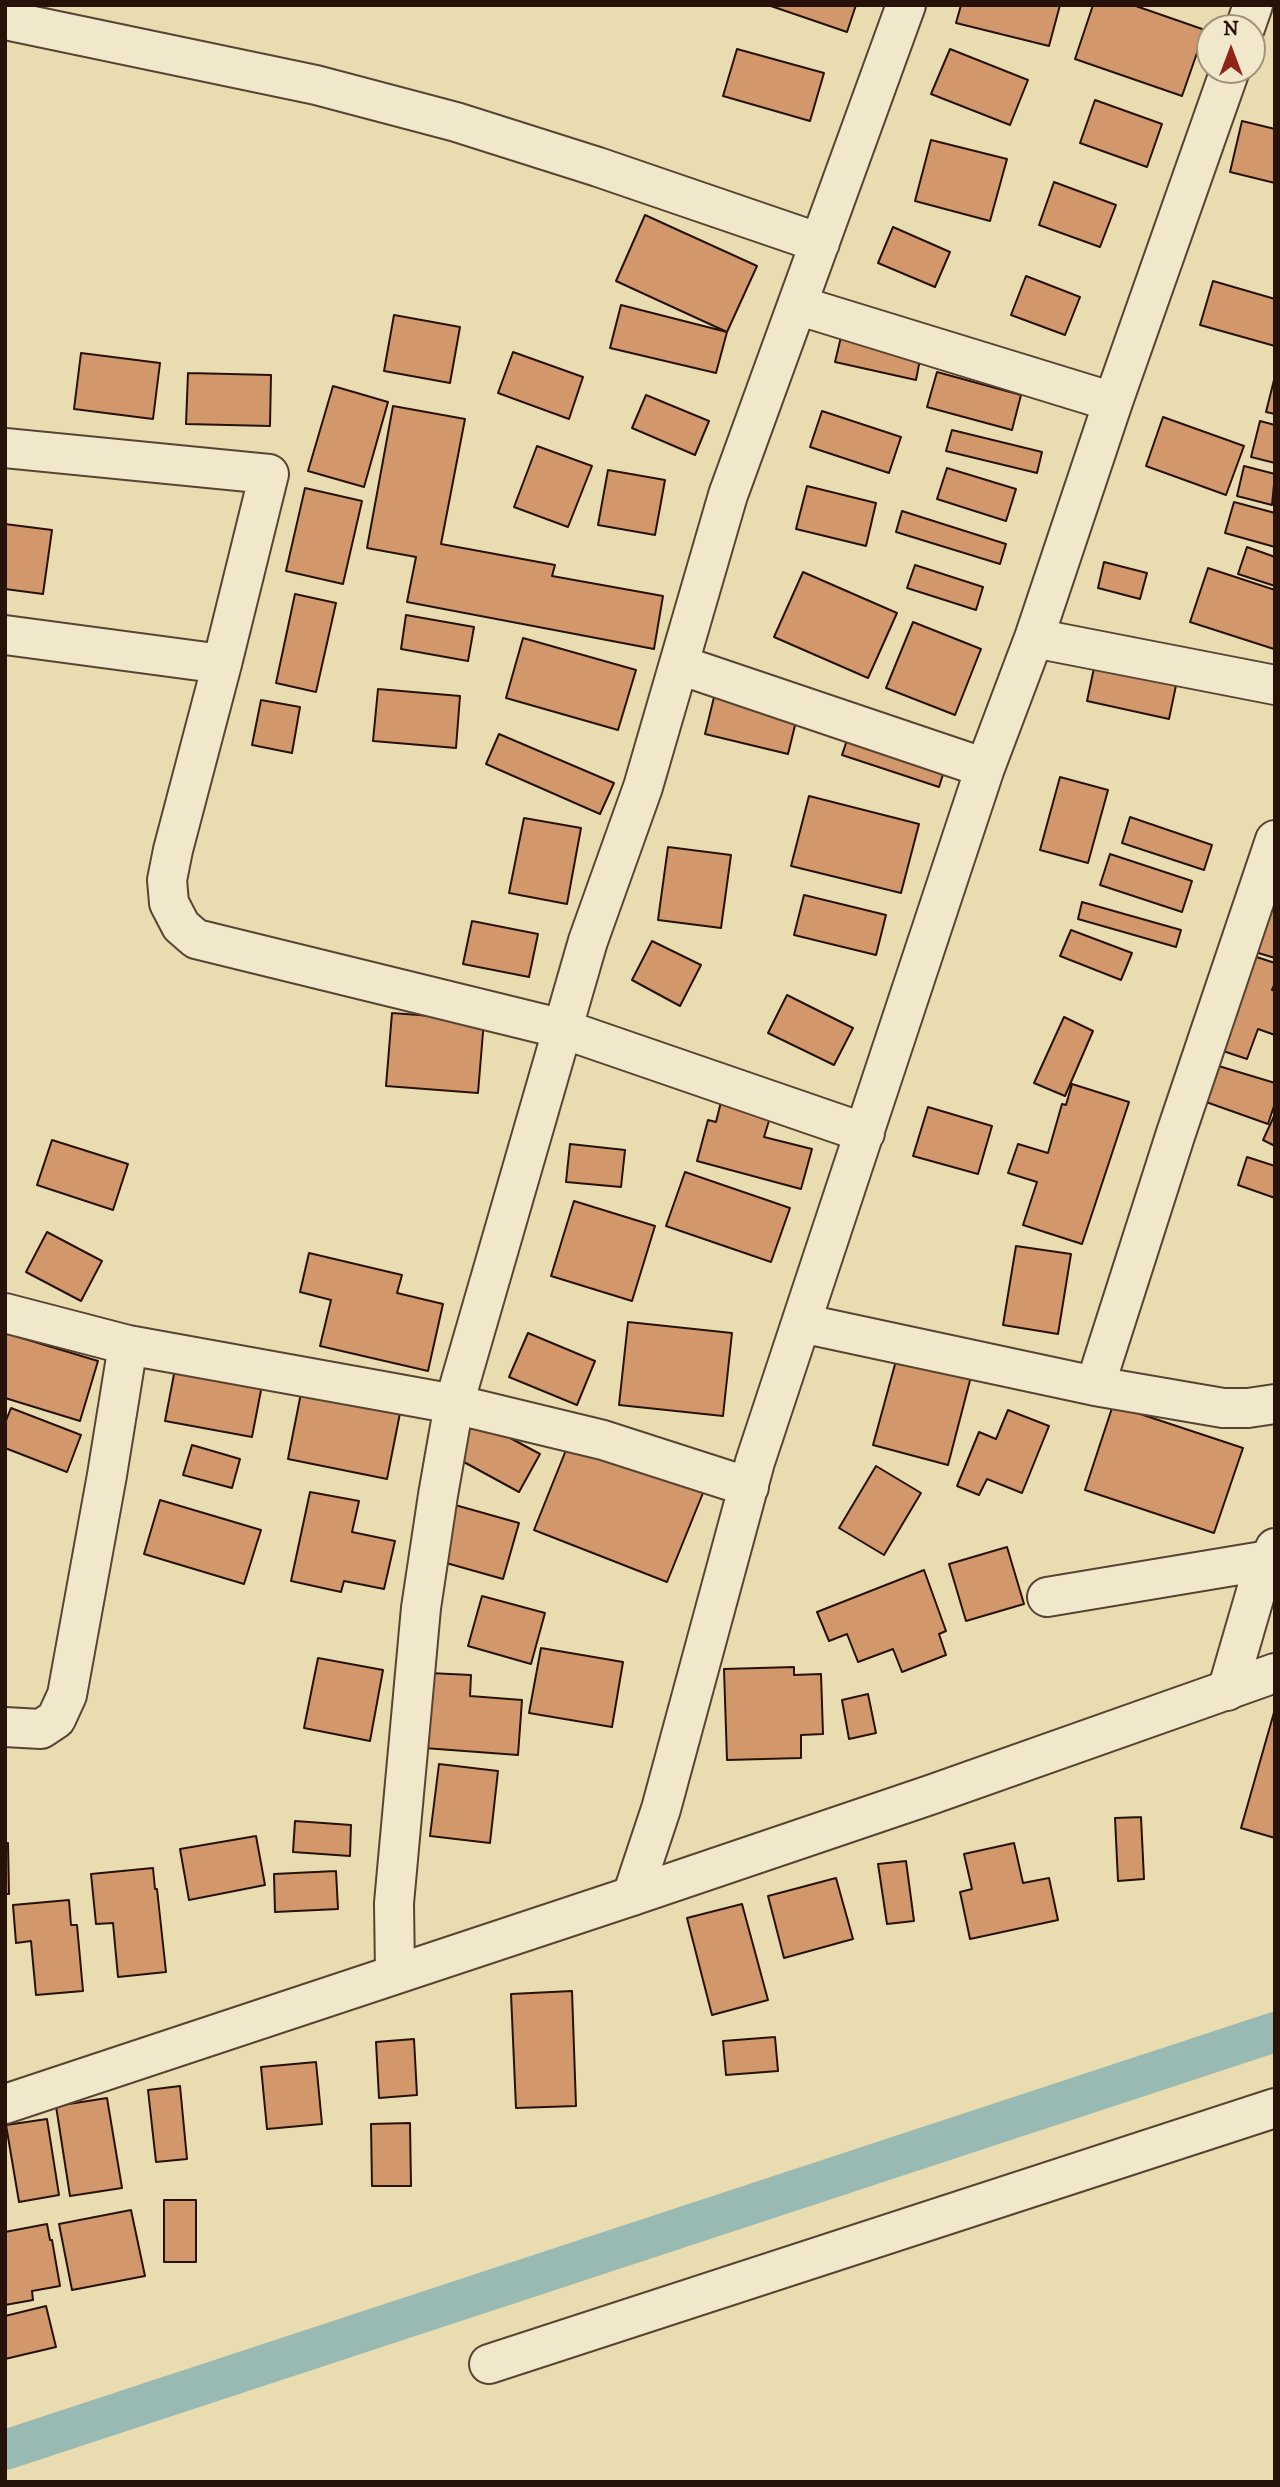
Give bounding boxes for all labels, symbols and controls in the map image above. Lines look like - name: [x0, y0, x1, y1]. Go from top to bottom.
- north arrow: [1196, 14, 1266, 84]
- text: N: [1223, 18, 1239, 41]

